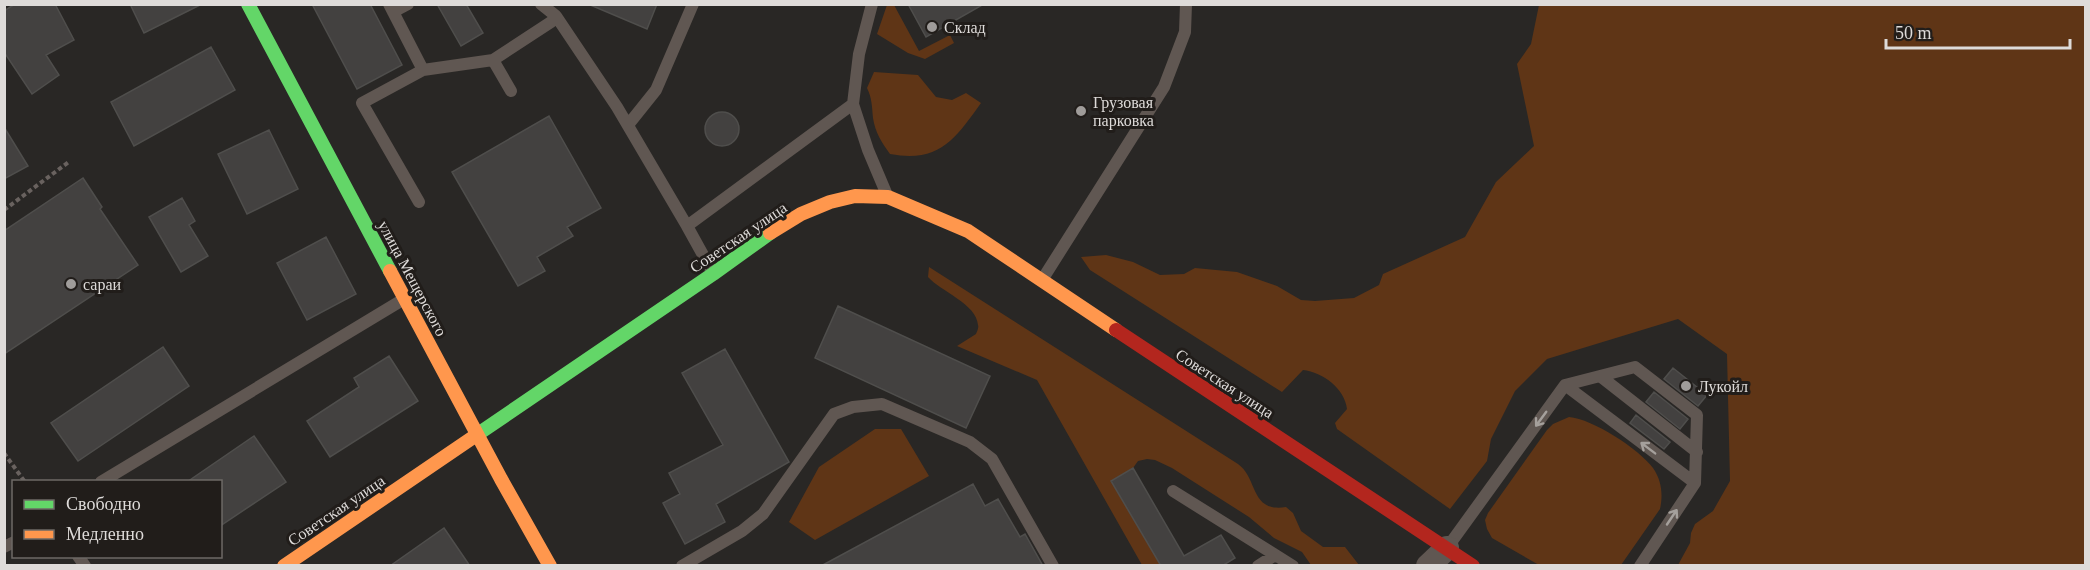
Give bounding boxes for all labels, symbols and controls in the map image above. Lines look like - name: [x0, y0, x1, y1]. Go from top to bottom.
- scale bar: [1886, 12, 2070, 50]
- place label: Склад: [944, 19, 986, 37]
- marker: Склад: [925, 20, 939, 34]
- text: 50 m: [1895, 23, 1932, 43]
- place label: Грузовая парковка: [1093, 94, 1154, 130]
- marker: Грузовая парковка: [1074, 104, 1088, 118]
- street label: Советская улица: [687, 199, 790, 277]
- street label: улица Мещерского: [374, 218, 450, 339]
- place label: сараи: [83, 276, 122, 294]
- marker: сараи: [64, 277, 78, 291]
- street label: Советская улица: [1172, 346, 1277, 422]
- place label: Лукойл: [1698, 378, 1748, 396]
- marker: Лукойл: [1679, 379, 1693, 393]
- one-way arrow: [1535, 410, 1547, 426]
- one-way arrow: [1641, 441, 1657, 454]
- street label: Советская улица: [285, 472, 388, 550]
- legend: [12, 480, 222, 558]
- text: Свободно: [66, 494, 141, 514]
- one-way arrow: [1666, 509, 1678, 526]
- text: Медленно: [66, 524, 144, 544]

